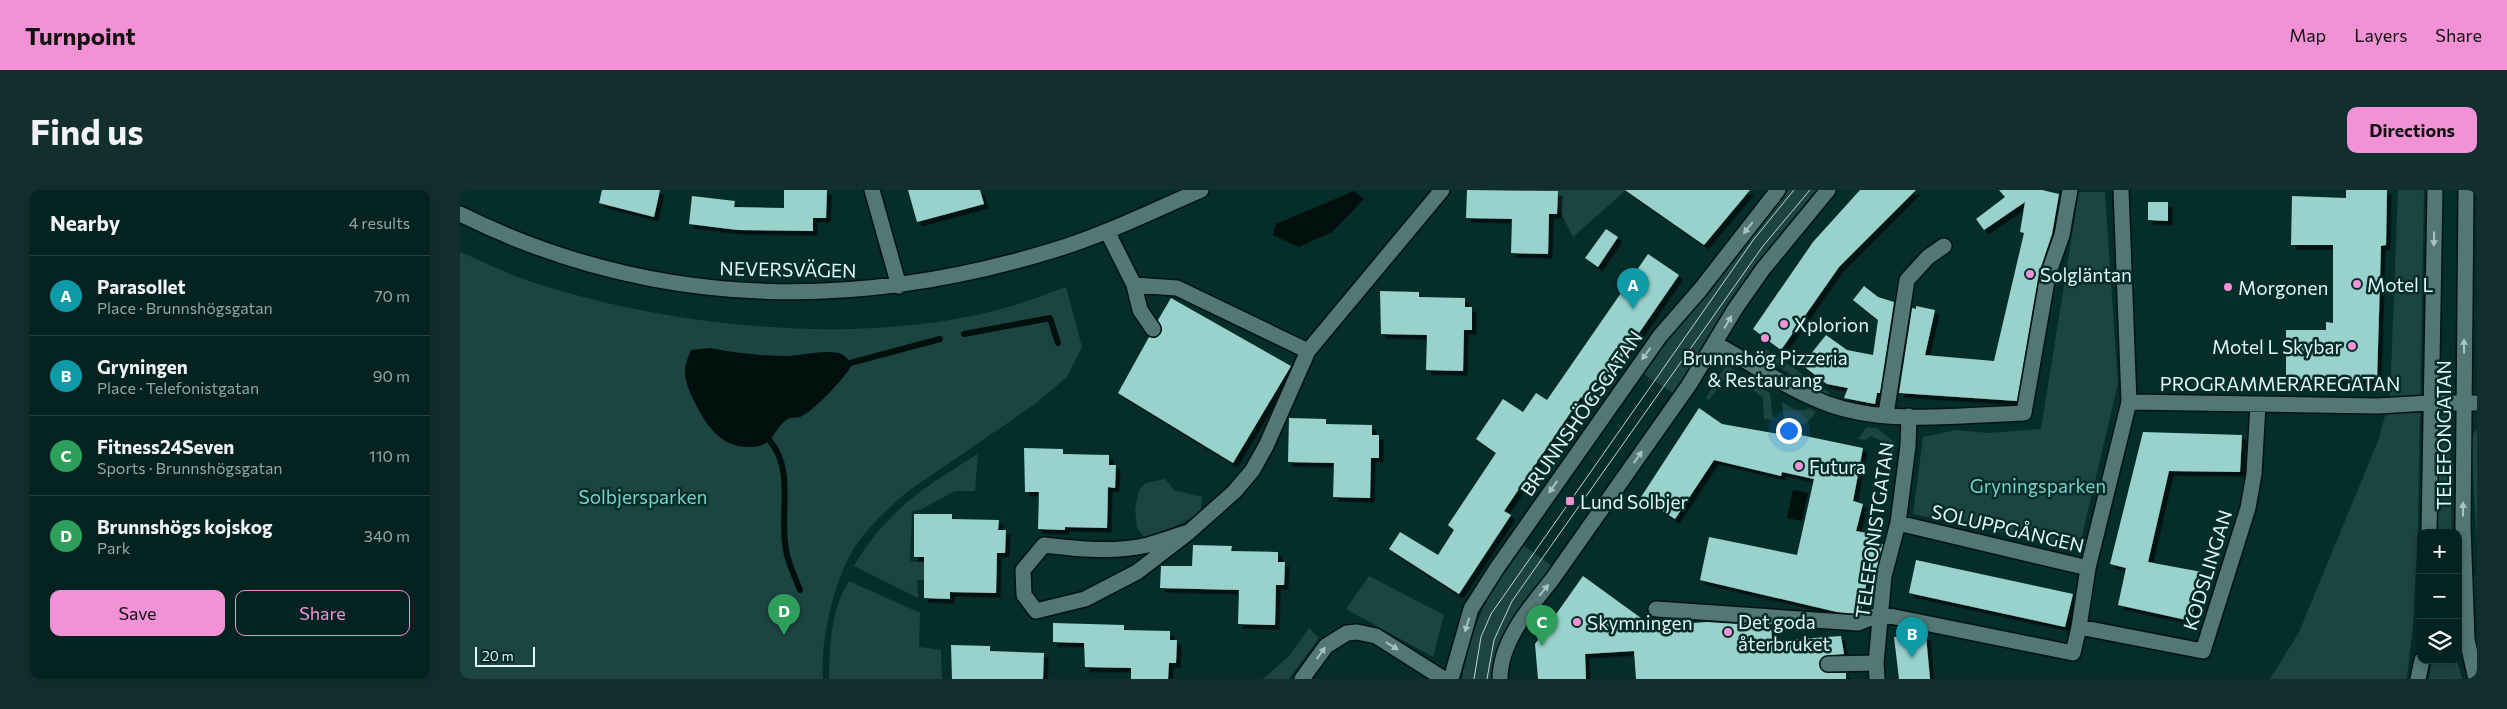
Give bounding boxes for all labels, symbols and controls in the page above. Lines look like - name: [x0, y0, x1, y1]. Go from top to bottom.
- text: Turnpoint: [25, 21, 136, 50]
- text: Map: [2289, 24, 2326, 46]
- text: Layers: [2354, 24, 2407, 46]
- text: Share: [2435, 24, 2482, 46]
- button: Directions: [2347, 107, 2477, 153]
- text: Find us: [30, 109, 144, 152]
- text: Nearby: [50, 210, 120, 235]
- text: 4 results: [349, 213, 410, 232]
- one-way arrow: [1742, 221, 1753, 234]
- one-way arrow: [2429, 231, 2437, 247]
- street label: NEVERSVÄGEN: [719, 256, 857, 282]
- place label: Solgläntan: [2040, 263, 2132, 286]
- pin: A: [1617, 268, 1649, 309]
- marker: Solgläntan: [2024, 268, 2036, 280]
- place label: Motel L: [2367, 273, 2433, 296]
- text: Parasollet: [97, 275, 186, 298]
- place label: Morgonen: [2238, 276, 2328, 299]
- marker: Motel L: [2351, 278, 2363, 290]
- marker: Morgonen: [2222, 281, 2234, 293]
- text: A: [60, 286, 72, 305]
- text: 70 m: [374, 286, 410, 305]
- text: Place · Brunnshögsgatan: [97, 298, 273, 317]
- place label: Xplorion: [1794, 313, 1869, 336]
- one-way arrow: [1724, 315, 1732, 330]
- marker: Xplorion: [1778, 318, 1790, 330]
- street label: BRUNNSHÖGSGATAN: [1515, 326, 1647, 500]
- marker: Brunnshög Pizzeria & Restaurang: [1759, 332, 1771, 344]
- place label: Motel L Skybar: [2212, 335, 2342, 358]
- one-way arrow: [2460, 338, 2468, 354]
- marker: Motel L Skybar: [2346, 340, 2358, 352]
- place label: Brunnshög Pizzeria & Restaurang: [1682, 346, 1848, 391]
- one-way arrow: [1641, 347, 1651, 361]
- text: Gryningen: [97, 355, 188, 378]
- street label: TELEFONGATAN: [2432, 360, 2455, 510]
- text: B: [61, 366, 71, 385]
- text: 90 m: [373, 366, 410, 385]
- street label: PROGRAMMERAREGATAN: [2160, 372, 2400, 395]
- text: Place · Telefonistgatan: [97, 378, 259, 397]
- your location: [1776, 418, 1802, 444]
- text: Fitness24Seven: [97, 435, 234, 458]
- street label: TELEFONISTGATAN: [1850, 441, 1898, 619]
- text: C: [61, 446, 71, 465]
- text: 110 m: [369, 446, 410, 465]
- one-way arrow: [1633, 450, 1643, 464]
- place label: Futura: [1809, 455, 1866, 478]
- text: Sports · Brunnshögsgatan: [97, 458, 283, 477]
- marker: Futura: [1793, 460, 1805, 472]
- park label: Gryningsparken: [1970, 474, 2106, 497]
- one-way arrow: [1548, 481, 1558, 494]
- park label: Solbjersparken: [579, 485, 707, 508]
- place label: Lund Solbjer: [1580, 490, 1688, 513]
- marker: Lund Solbjer: [1564, 495, 1576, 507]
- street label: SOLUPPGÅNGEN: [1929, 498, 2087, 557]
- one-way arrow: [2459, 501, 2467, 517]
- street label: KODSLINGAN: [2178, 507, 2236, 633]
- text: Brunnshögs kojskog: [97, 515, 272, 538]
- text: D: [60, 526, 72, 545]
- text: 340 m: [364, 526, 410, 545]
- map controls: [2417, 529, 2462, 664]
- button: +: [2417, 529, 2462, 574]
- text: Park: [97, 538, 130, 557]
- button: −: [2417, 574, 2462, 619]
- one-way arrow: [1538, 583, 1549, 596]
- button: Save: [50, 590, 225, 636]
- button: Share: [235, 590, 410, 636]
- pin: D: [768, 594, 800, 635]
- pin: C: [1526, 605, 1558, 646]
- place label: Det goda återbruket: [1738, 610, 1830, 655]
- place label: Skymningen: [1587, 611, 1693, 634]
- marker: Skymningen: [1571, 616, 1583, 628]
- one-way arrow: [1462, 617, 1470, 632]
- pin: B: [1896, 617, 1928, 658]
- button: layers: [2417, 619, 2462, 664]
- marker: Det goda återbruket: [1722, 626, 1734, 638]
- one-way arrow: [1385, 641, 1398, 650]
- scale bar: [475, 644, 535, 667]
- one-way arrow: [1316, 646, 1326, 660]
- text: 20 m: [482, 647, 514, 664]

